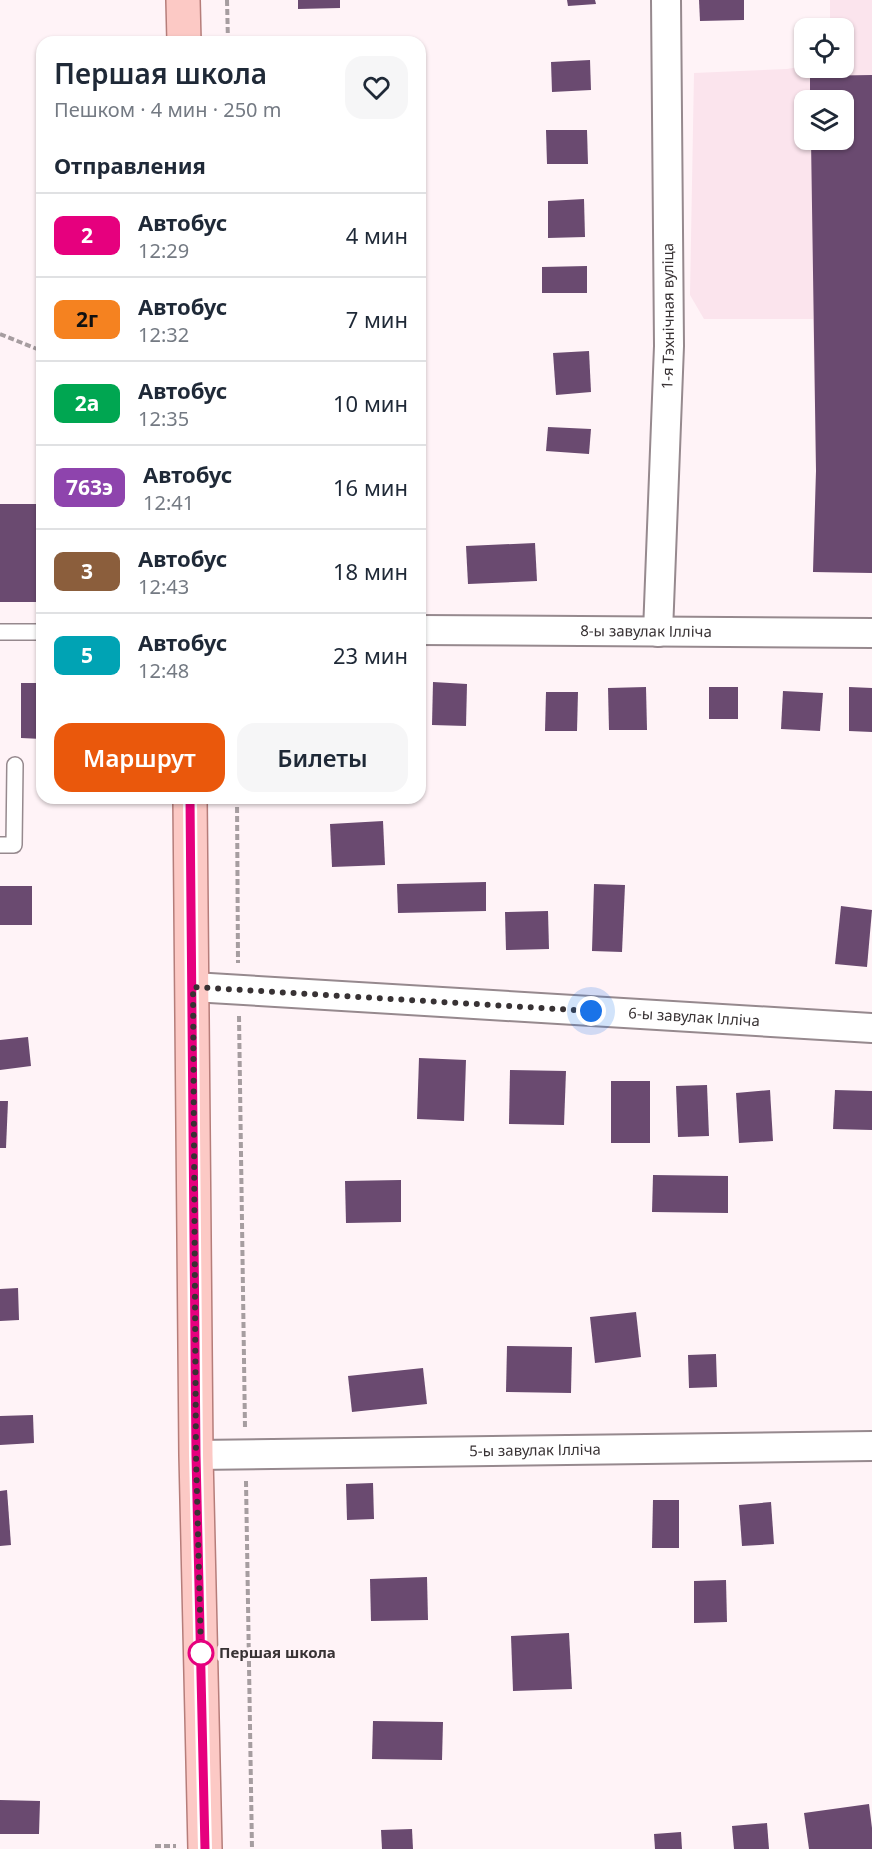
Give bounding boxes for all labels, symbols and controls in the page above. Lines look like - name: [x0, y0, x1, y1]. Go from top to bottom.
- map controls: [794, 18, 854, 150]
- button: locate: [794, 18, 854, 78]
- text: Першая школа: [54, 54, 267, 92]
- button: heart: [345, 56, 408, 119]
- button: layers: [794, 90, 854, 150]
- text: Пешком · 4 мин · 250 m: [54, 96, 281, 123]
- text: Отправления: [54, 150, 206, 180]
- text: Автобус: [138, 207, 227, 237]
- text: 4 мин: [346, 220, 408, 250]
- text: 2: [81, 221, 93, 249]
- text: 12:29: [138, 237, 189, 264]
- street label: 1-я Тэхнічная вуліца: [656, 243, 678, 390]
- text: Автобус: [138, 291, 227, 321]
- text: 7 мин: [346, 304, 408, 334]
- text: 2г: [76, 305, 98, 333]
- text: 12:32: [138, 321, 189, 348]
- text: Автобус: [138, 375, 227, 405]
- text: 10 мин: [333, 388, 408, 418]
- text: 2а: [75, 389, 99, 417]
- text: 12:35: [138, 405, 189, 432]
- text: Автобус: [143, 459, 232, 489]
- text: 16 мин: [333, 472, 408, 502]
- text: 763э: [66, 473, 113, 501]
- text: 12:41: [143, 489, 194, 516]
- text: Автобус: [138, 543, 227, 573]
- text: 18 мин: [333, 556, 408, 586]
- text: 3: [81, 557, 93, 585]
- text: 12:43: [138, 573, 189, 600]
- street label: 8-ы завулак Ілліча: [580, 620, 712, 641]
- text: Автобус: [138, 627, 227, 657]
- text: 23 мин: [333, 640, 408, 670]
- text: 5: [81, 641, 93, 669]
- text: 12:48: [138, 657, 189, 684]
- button: Маршрут: [54, 723, 225, 792]
- button: Билеты: [237, 723, 408, 792]
- your location: [576, 996, 606, 1026]
- street label: 6-ы завулак Ілліча: [628, 1002, 760, 1030]
- street label: 5-ы завулак Ілліча: [469, 1439, 601, 1460]
- marker: Першая школа: [188, 1640, 214, 1666]
- place label: Першая школа: [219, 1642, 336, 1662]

